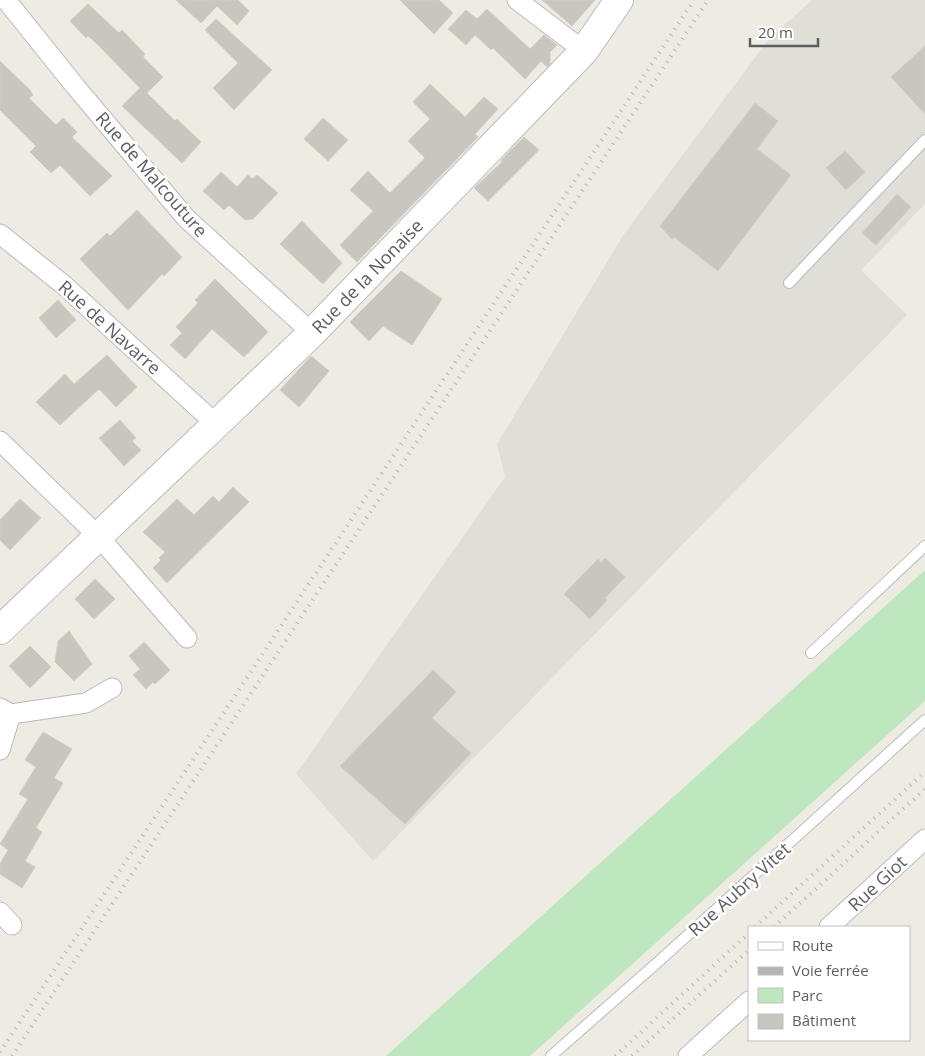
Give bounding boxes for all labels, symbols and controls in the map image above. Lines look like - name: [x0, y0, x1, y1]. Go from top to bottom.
- scale bar: [750, 15, 818, 47]
- text: 20 m: [758, 22, 793, 42]
- street label: Rue de Malcouture: [91, 106, 213, 242]
- street label: Rue de la Nonaise: [306, 213, 428, 339]
- street label: Rue de Navarre: [54, 275, 166, 379]
- street label: Rue Aubry Vitet: [683, 837, 795, 941]
- street label: Rue Giot: [843, 850, 911, 916]
- legend: [748, 926, 910, 1041]
- text: Route: [792, 935, 833, 955]
- text: Voie ferrée: [792, 960, 869, 980]
- text: Parc: [792, 985, 823, 1005]
- text: Bâtiment: [792, 1010, 856, 1030]

